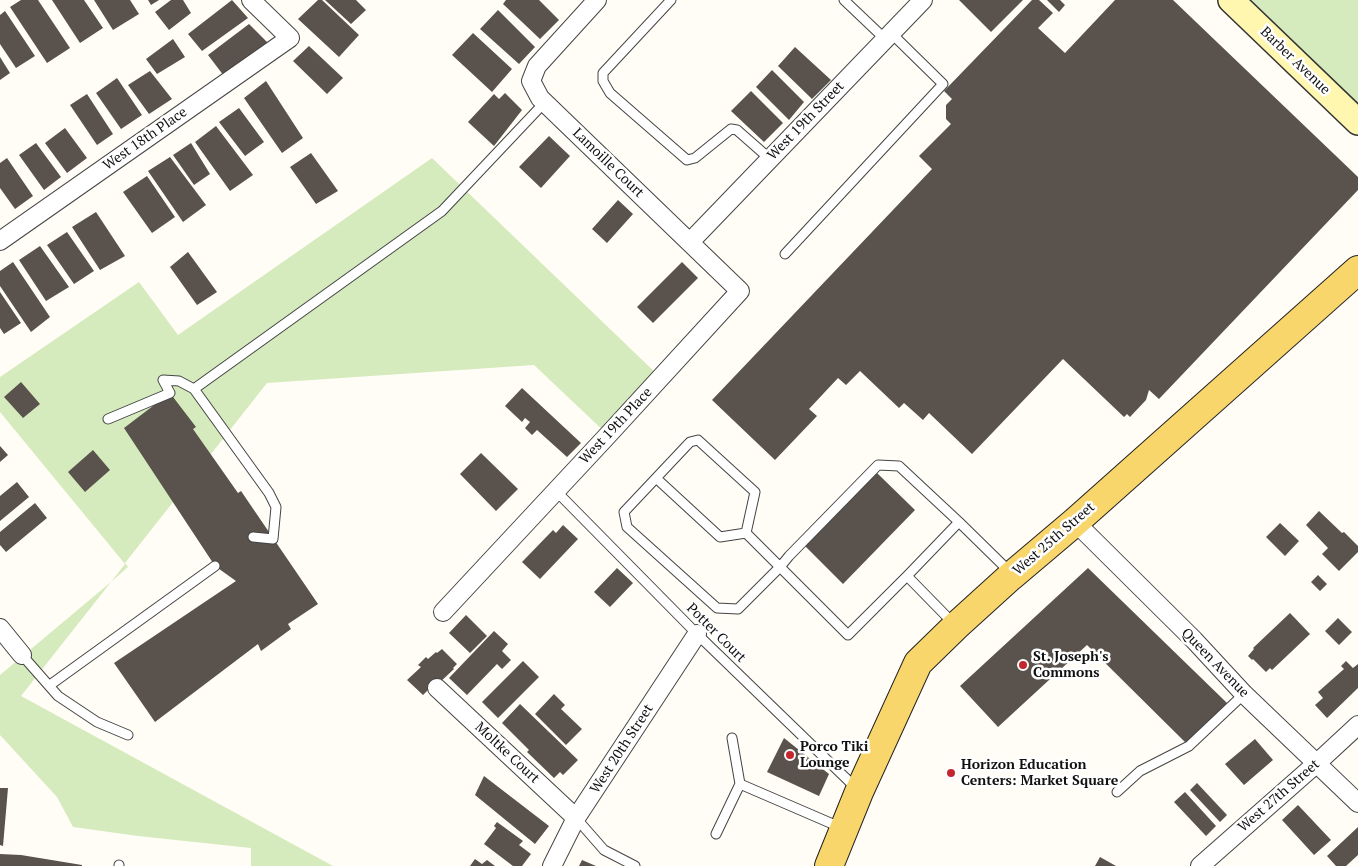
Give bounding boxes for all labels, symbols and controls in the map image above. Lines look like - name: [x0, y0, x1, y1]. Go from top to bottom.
- street label: Barber Avenue: [1257, 24, 1333, 98]
- street label: West 19th Street: [764, 78, 848, 164]
- street label: West 18th Place: [100, 104, 190, 174]
- street label: Lamoille Court: [569, 125, 647, 201]
- street label: West 19th Place: [576, 384, 656, 468]
- street label: West 25th Street: [1010, 499, 1098, 579]
- street label: Potter Court: [683, 600, 749, 666]
- street label: Queen Avenue: [1178, 625, 1252, 701]
- place label: St. Joseph's Commons: [1033, 649, 1109, 682]
- marker: St. Joseph's Commons: [1017, 659, 1029, 671]
- street label: West 20th Street: [587, 701, 657, 797]
- street label: Moltke Court: [471, 719, 543, 787]
- place label: Porco Tiki Lounge: [800, 739, 868, 772]
- marker: Porco Tiki Lounge: [784, 749, 796, 761]
- street label: West 27th Street: [1235, 756, 1323, 836]
- place label: Horizon Education Centers: Market Square: [961, 757, 1118, 790]
- marker: Horizon Education Centers: Market Square: [945, 767, 957, 779]

